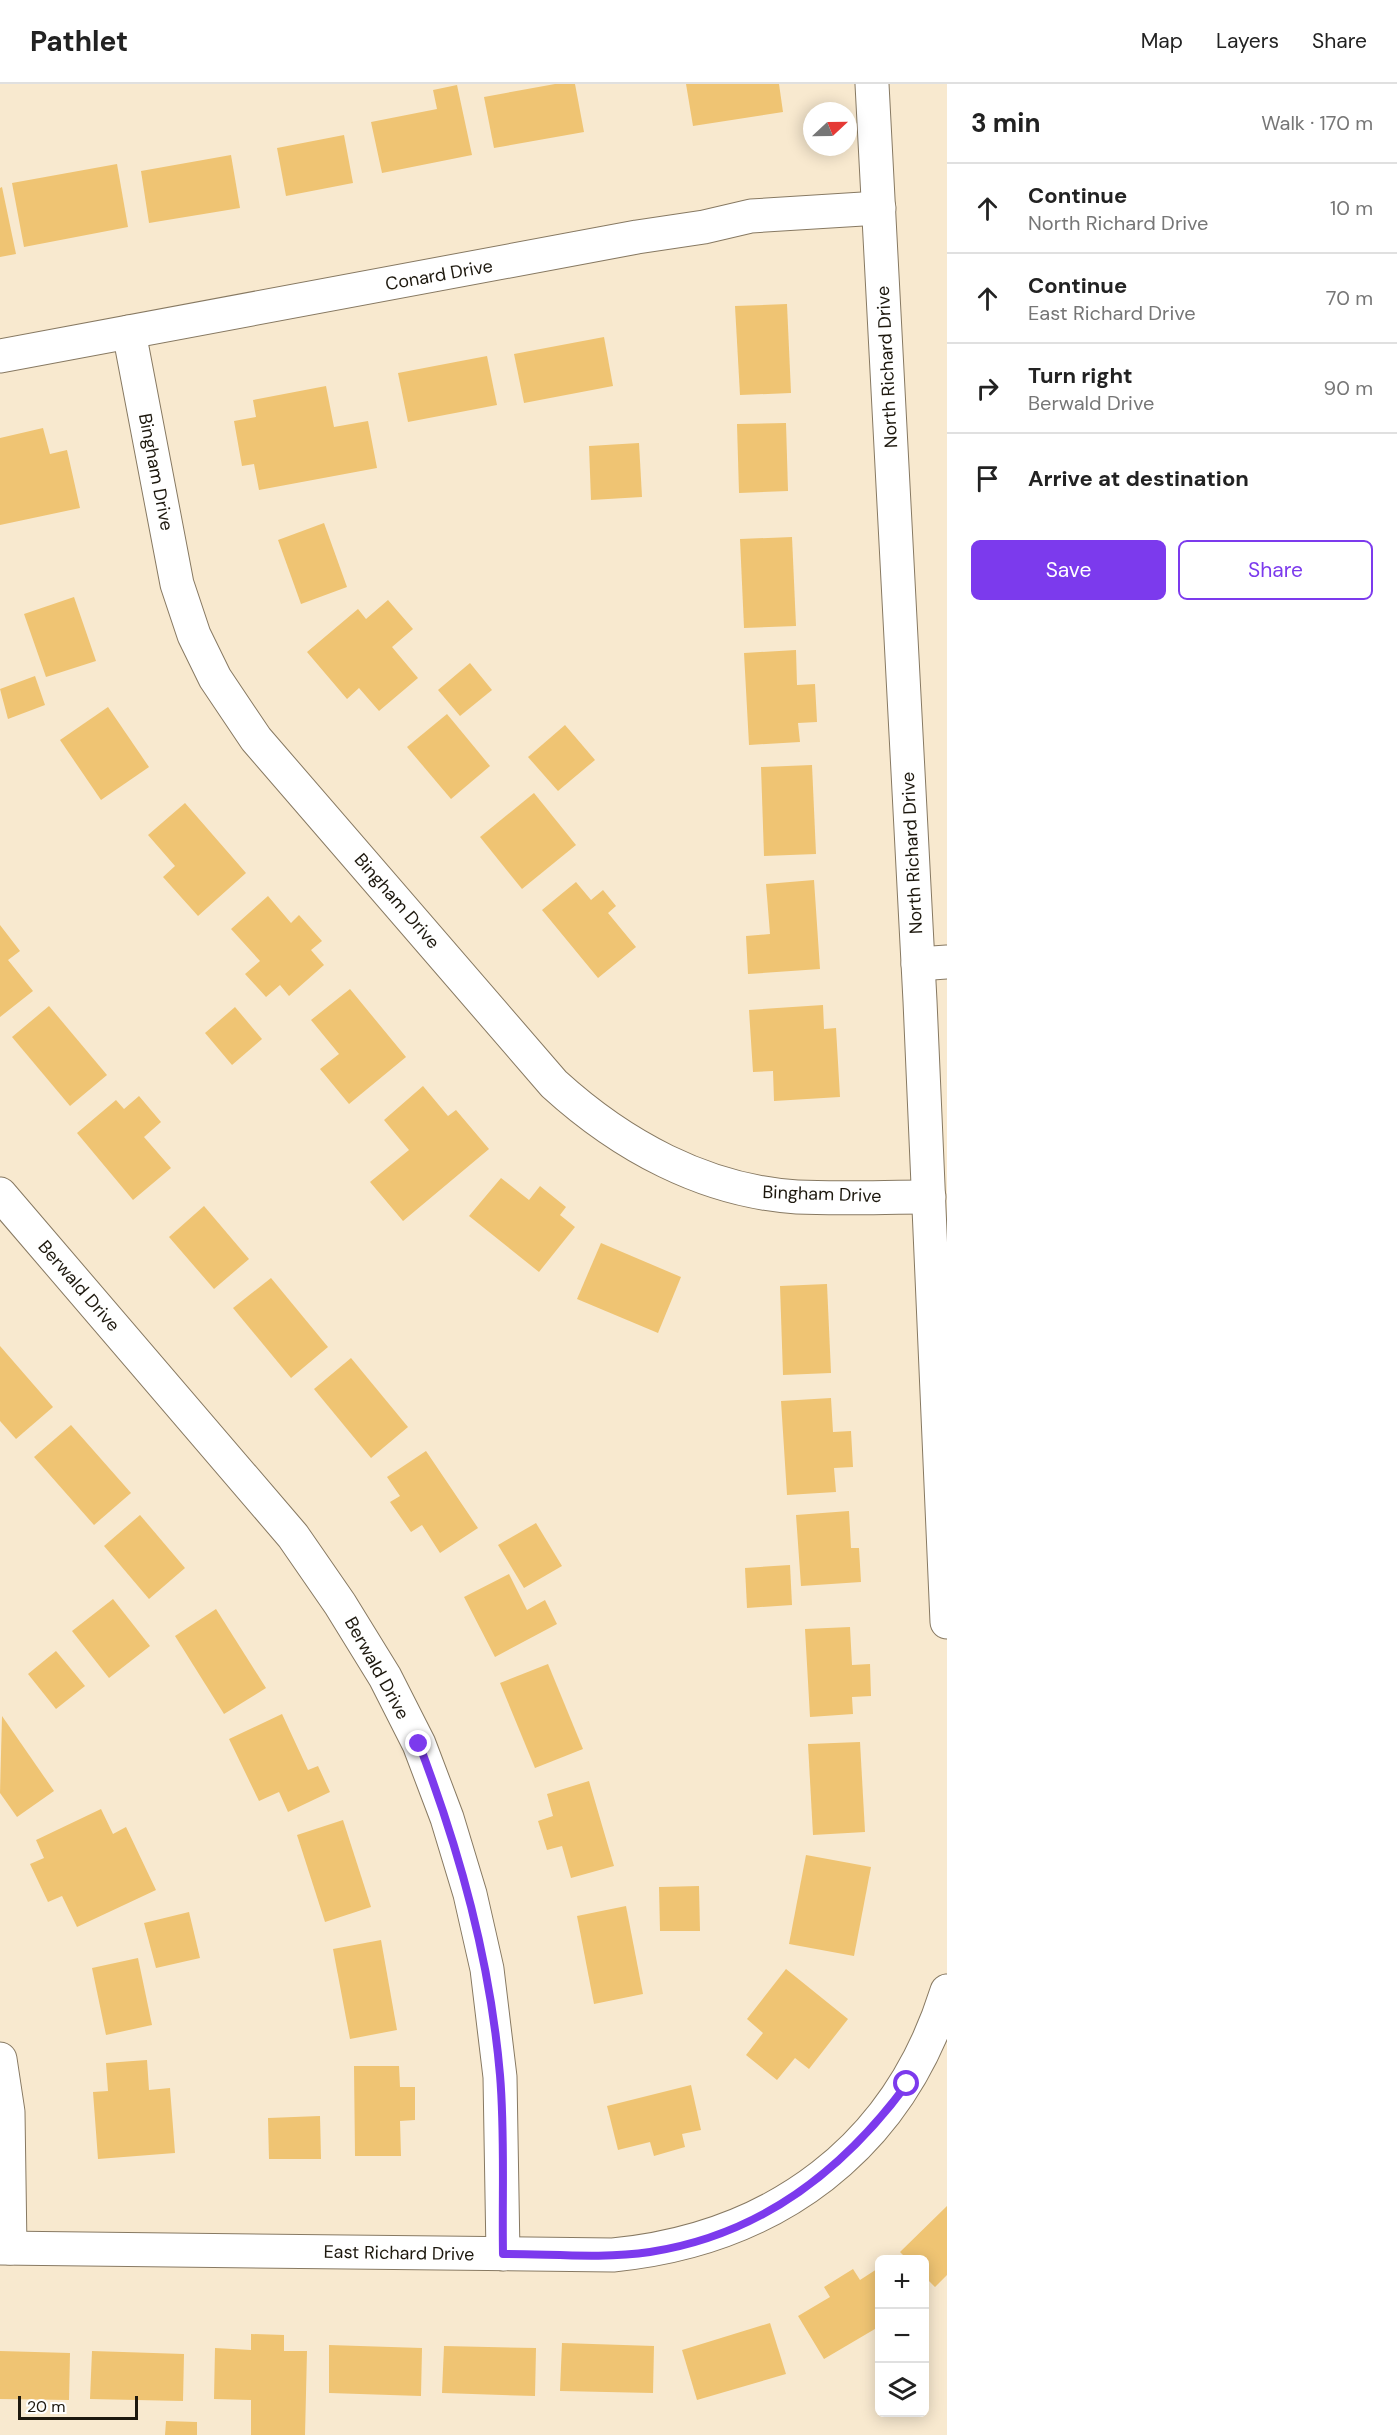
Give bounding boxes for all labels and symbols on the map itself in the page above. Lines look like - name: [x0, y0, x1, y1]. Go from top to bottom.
- north arrow: [803, 102, 857, 156]
- street label: Conard Drive: [383, 254, 495, 296]
- street label: North Richard Drive: [871, 285, 903, 449]
- street label: Bingham Drive: [133, 411, 179, 533]
- street label: North Richard Drive: [896, 771, 928, 935]
- street label: Bingham Drive: [349, 848, 445, 954]
- street label: Bingham Drive: [762, 1180, 882, 1208]
- street label: Berwald Drive: [33, 1235, 125, 1337]
- street label: Berwald Drive: [339, 1612, 415, 1724]
- route end: [405, 1730, 431, 1756]
- route start: [893, 2070, 919, 2096]
- street label: East Richard Drive: [323, 2240, 475, 2266]
- scale bar: [18, 2393, 138, 2420]

